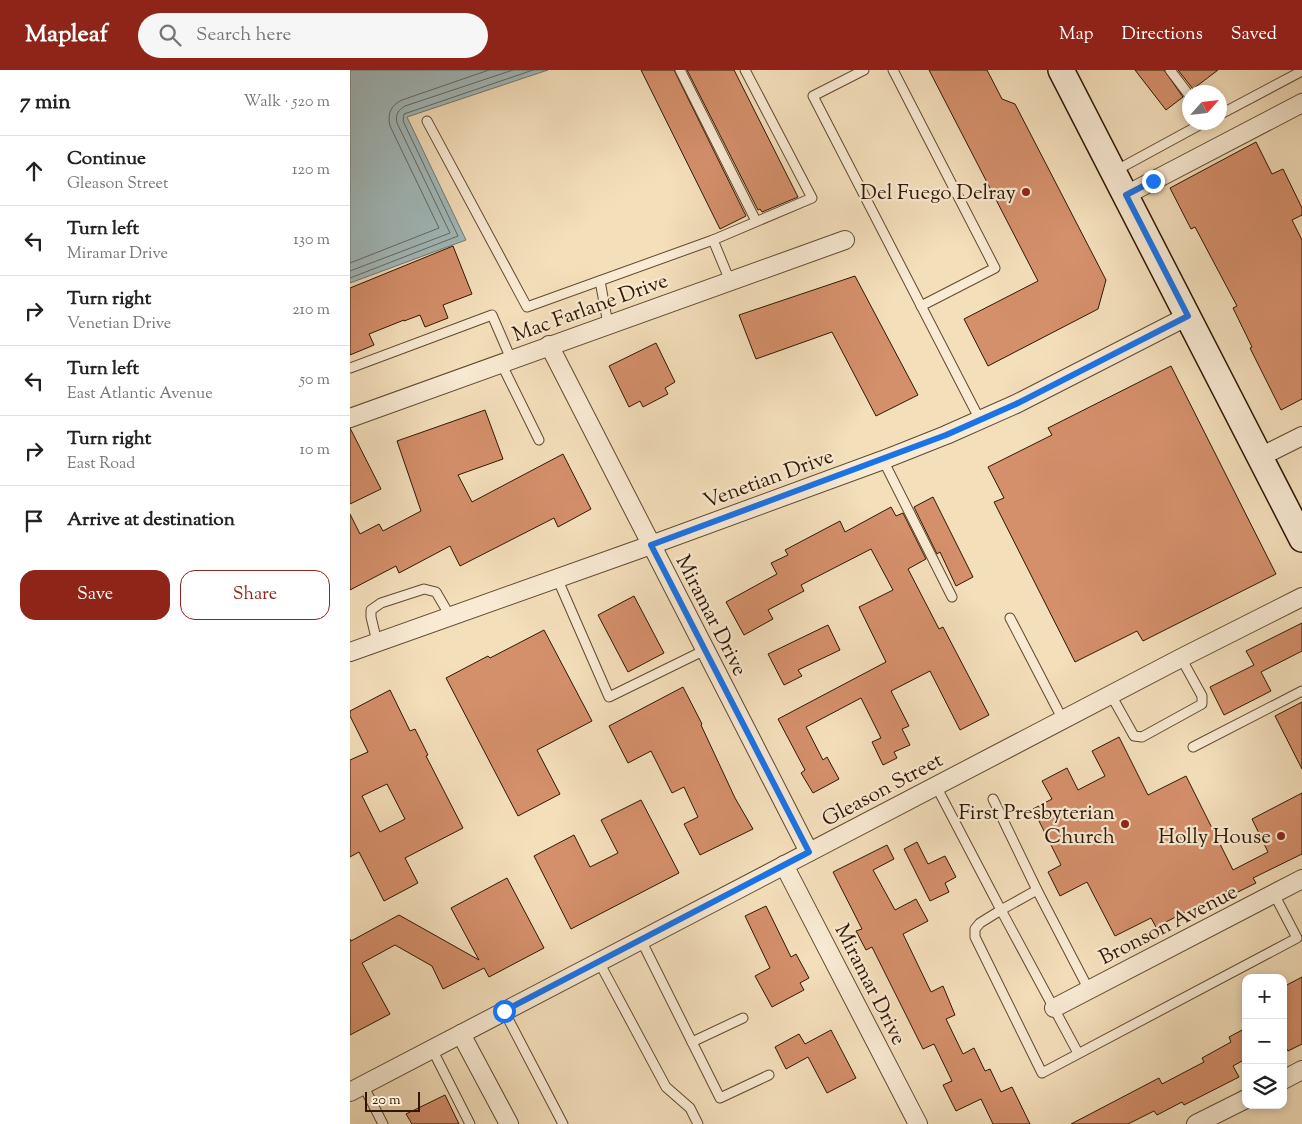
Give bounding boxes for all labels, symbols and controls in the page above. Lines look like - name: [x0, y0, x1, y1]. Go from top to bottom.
- search box: [138, 13, 488, 58]
- text: Mapleaf: [25, 18, 108, 52]
- icon: search: [156, 21, 184, 49]
- text: Search here: [196, 22, 291, 49]
- text: Map: [1059, 22, 1094, 48]
- text: Directions: [1122, 22, 1203, 48]
- text: Saved: [1231, 22, 1277, 48]
- north arrow: [1182, 85, 1227, 130]
- text: 7 min: [20, 88, 71, 118]
- text: Walk · 520 m: [244, 91, 330, 114]
- text: Continue: [67, 146, 146, 173]
- icon: ahead: [20, 157, 48, 185]
- text: 120 m: [292, 159, 330, 182]
- route end: [1142, 170, 1165, 193]
- text: Gleason Street: [67, 173, 168, 196]
- place label: Del Fuego Delray: [860, 179, 1017, 209]
- marker: Del Fuego Delray: [1020, 186, 1032, 198]
- text: Turn left: [67, 216, 139, 243]
- icon: left: [20, 227, 48, 255]
- text: 130 m: [293, 229, 330, 252]
- text: Miramar Drive: [67, 243, 168, 266]
- street label: Mac Farlane Drive: [509, 267, 673, 351]
- text: Turn right: [67, 286, 151, 313]
- icon: right: [20, 297, 48, 325]
- text: 210 m: [292, 299, 330, 322]
- text: Venetian Drive: [67, 313, 171, 336]
- text: Turn left: [67, 356, 139, 383]
- icon: left: [20, 367, 48, 395]
- text: 50 m: [299, 369, 330, 392]
- text: East Atlantic Avenue: [67, 383, 213, 406]
- text: Turn right: [67, 426, 151, 453]
- icon: right: [20, 437, 48, 465]
- text: 10 m: [300, 439, 330, 462]
- street label: Venetian Drive: [699, 442, 838, 517]
- text: East Road: [67, 453, 135, 476]
- icon: arrive: [20, 507, 48, 535]
- text: Arrive at destination: [67, 507, 235, 534]
- street label: Miramar Drive: [667, 550, 754, 682]
- button: Save: [20, 570, 170, 620]
- button: Share: [180, 570, 330, 620]
- street label: Gleason Street: [817, 746, 949, 835]
- place label: First Presbyterian Church: [959, 799, 1115, 853]
- marker: First Presbyterian Church: [1119, 818, 1131, 830]
- place label: Holly House: [1158, 823, 1271, 853]
- marker: Holly House: [1275, 830, 1287, 842]
- street label: Bronson Avenue: [1094, 878, 1243, 974]
- street label: Miramar Drive: [826, 919, 913, 1051]
- map controls: [1242, 974, 1287, 1109]
- button: +: [1242, 974, 1287, 1019]
- route start: [493, 1000, 516, 1023]
- button: −: [1242, 1019, 1287, 1064]
- button: layers: [1242, 1064, 1287, 1109]
- scale bar: [365, 1089, 420, 1112]
- text: 20 m: [372, 1091, 401, 1111]

